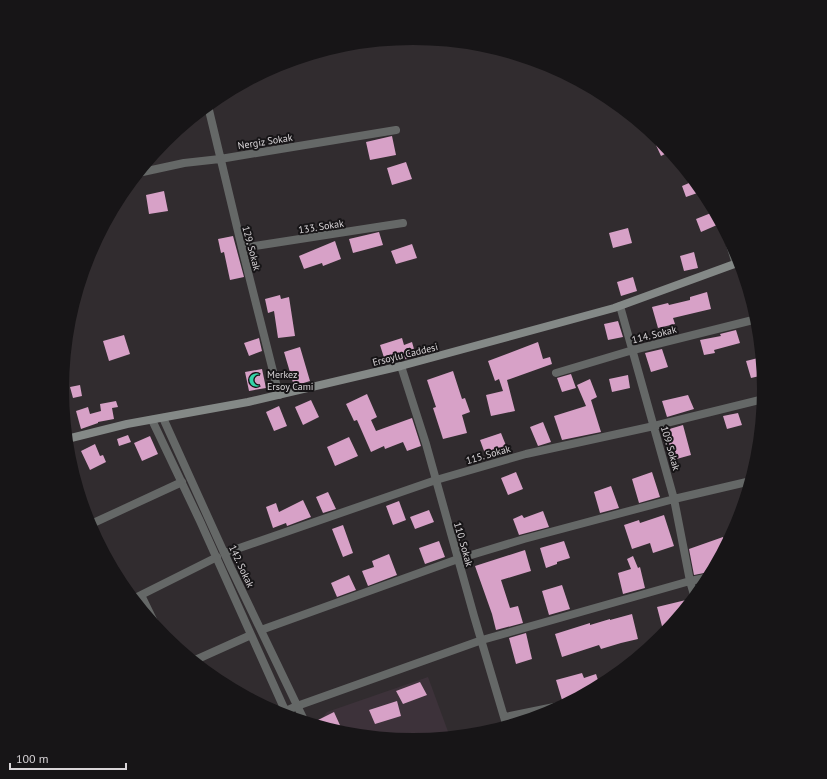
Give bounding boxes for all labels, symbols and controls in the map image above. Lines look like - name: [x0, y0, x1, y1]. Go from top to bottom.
- street label: Nergiz Sokak: [237, 131, 294, 152]
- street label: 133. Sokak: [298, 216, 345, 236]
- street label: 129. Sokak: [239, 224, 264, 272]
- street label: 114. Sokak: [630, 323, 678, 346]
- street label: Ersoylu Caddesi: [371, 340, 439, 369]
- place label: Merkez Ersoy Cami: [267, 368, 313, 393]
- mosque icon: Merkez Ersoy Cami: [248, 372, 264, 388]
- street label: 109. Sokak: [658, 424, 683, 472]
- street label: 115. Sokak: [464, 442, 512, 467]
- street label: 110. Sokak: [451, 520, 476, 568]
- street label: 142. Sokak: [226, 543, 257, 590]
- scale bar: [10, 745, 126, 771]
- text: 100 m: [16, 751, 49, 766]

